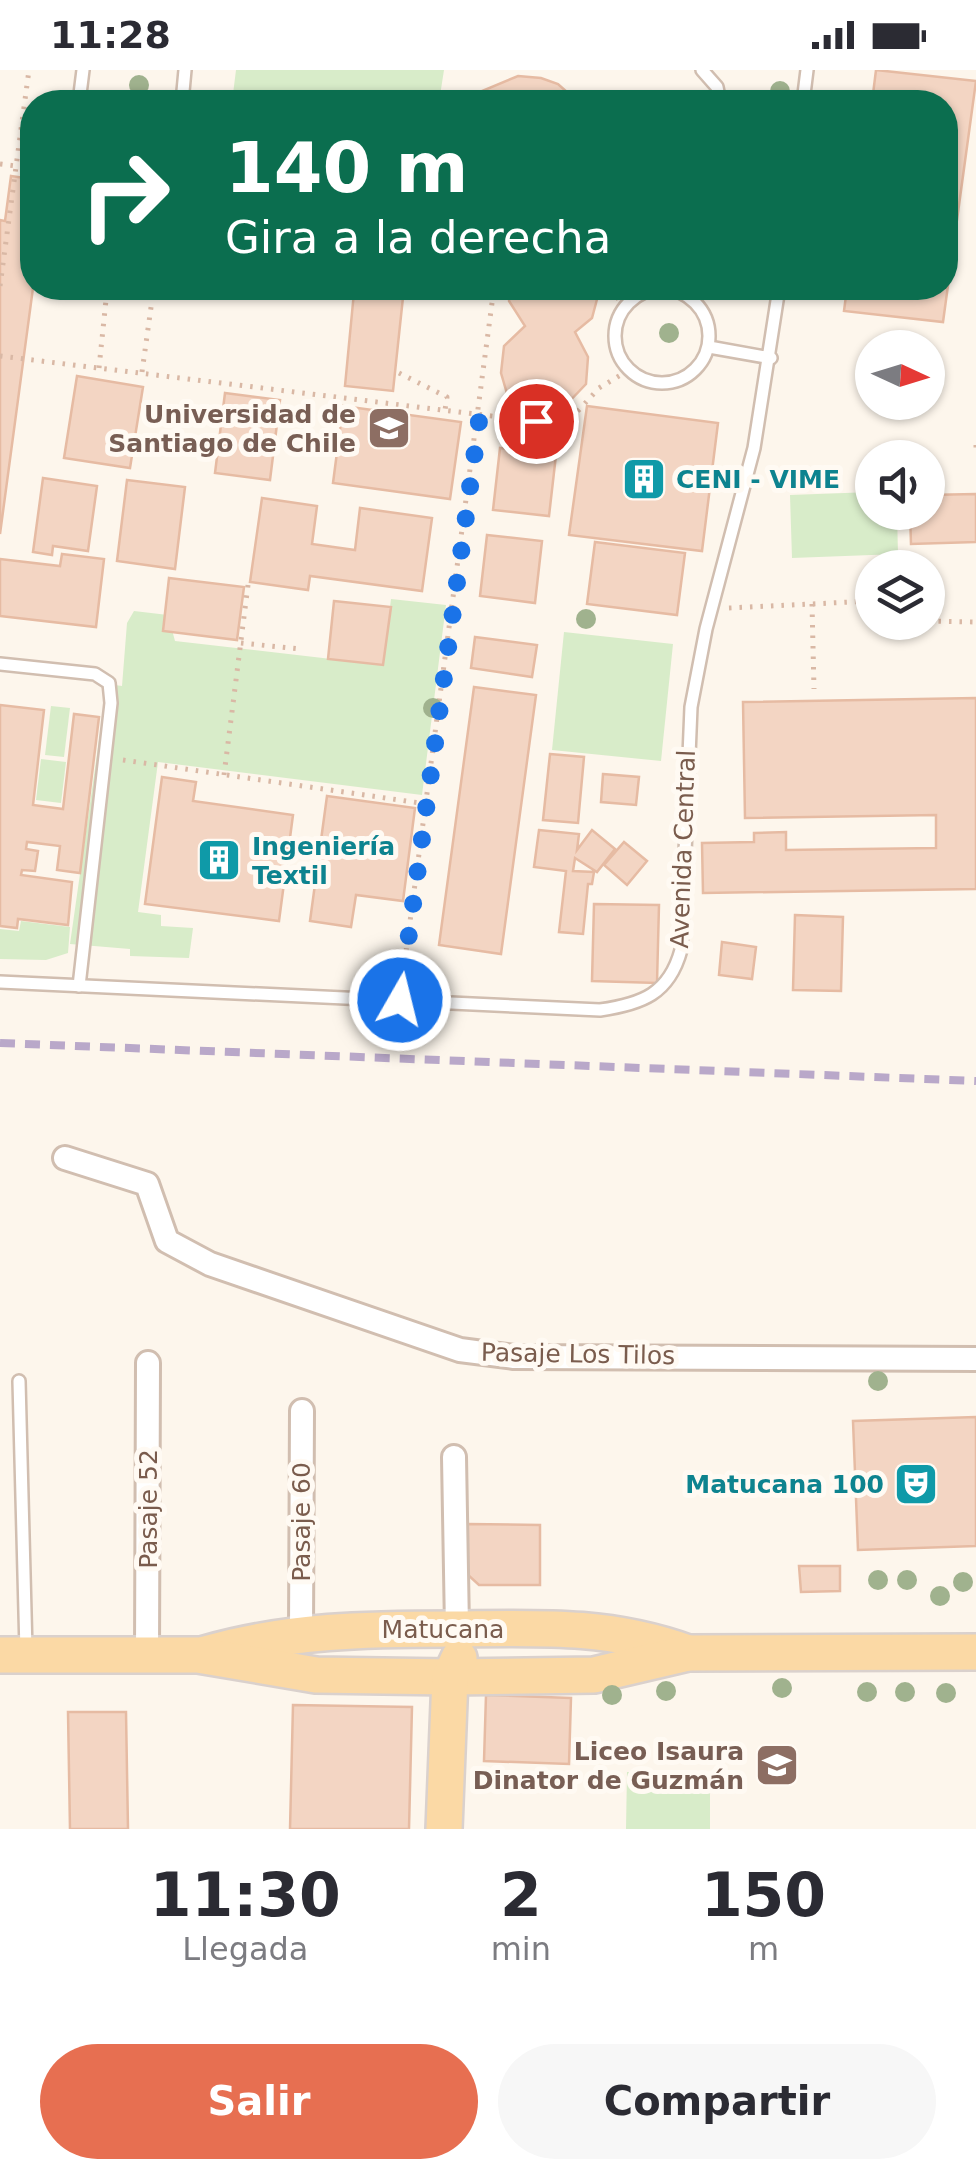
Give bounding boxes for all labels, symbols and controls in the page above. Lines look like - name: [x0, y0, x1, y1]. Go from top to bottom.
- text: 11:28: [50, 13, 171, 57]
- text: 140 m: [225, 127, 468, 209]
- icon: right: [60, 130, 190, 260]
- text: Gira a la derecha: [225, 211, 611, 264]
- north arrow: [855, 330, 945, 420]
- map controls: [855, 330, 945, 640]
- pin: [494, 379, 579, 464]
- icon: arrive: [509, 394, 564, 449]
- place label: Universidad de Santiago de Chile: [108, 400, 356, 458]
- school or university icon: Universidad de Santiago de Chile: [366, 405, 412, 451]
- button: sound: [855, 440, 945, 530]
- building icon: CENI - VIME: [621, 456, 667, 502]
- place label: CENI - VIME: [676, 465, 840, 494]
- button: layers: [855, 550, 945, 640]
- street label: Avenida Central: [665, 749, 701, 949]
- place label: Ingeniería Textil: [252, 832, 395, 890]
- building icon: Ingeniería Textil: [196, 837, 242, 883]
- position arrow: [348, 948, 452, 1052]
- street label: Pasaje Los Tilos: [481, 1338, 675, 1370]
- street label: Pasaje 52: [134, 1449, 163, 1569]
- theatre icon: Matucana 100: [893, 1461, 939, 1507]
- street label: Pasaje 60: [287, 1462, 316, 1582]
- place label: Matucana 100: [685, 1470, 884, 1499]
- street label: Matucana: [382, 1615, 504, 1644]
- place label: Liceo Isaura Dinator de Guzmán: [473, 1737, 744, 1795]
- school or university icon: Liceo Isaura Dinator de Guzmán: [754, 1742, 800, 1788]
- text: 11:30: [150, 1860, 341, 1930]
- text: 2: [500, 1860, 542, 1930]
- text: 150: [701, 1860, 826, 1930]
- text: Llegada: [182, 1930, 308, 1968]
- text: min: [491, 1930, 551, 1968]
- text: m: [748, 1930, 779, 1968]
- button: Salir: [40, 2044, 478, 2159]
- button: Compartir: [498, 2044, 936, 2159]

